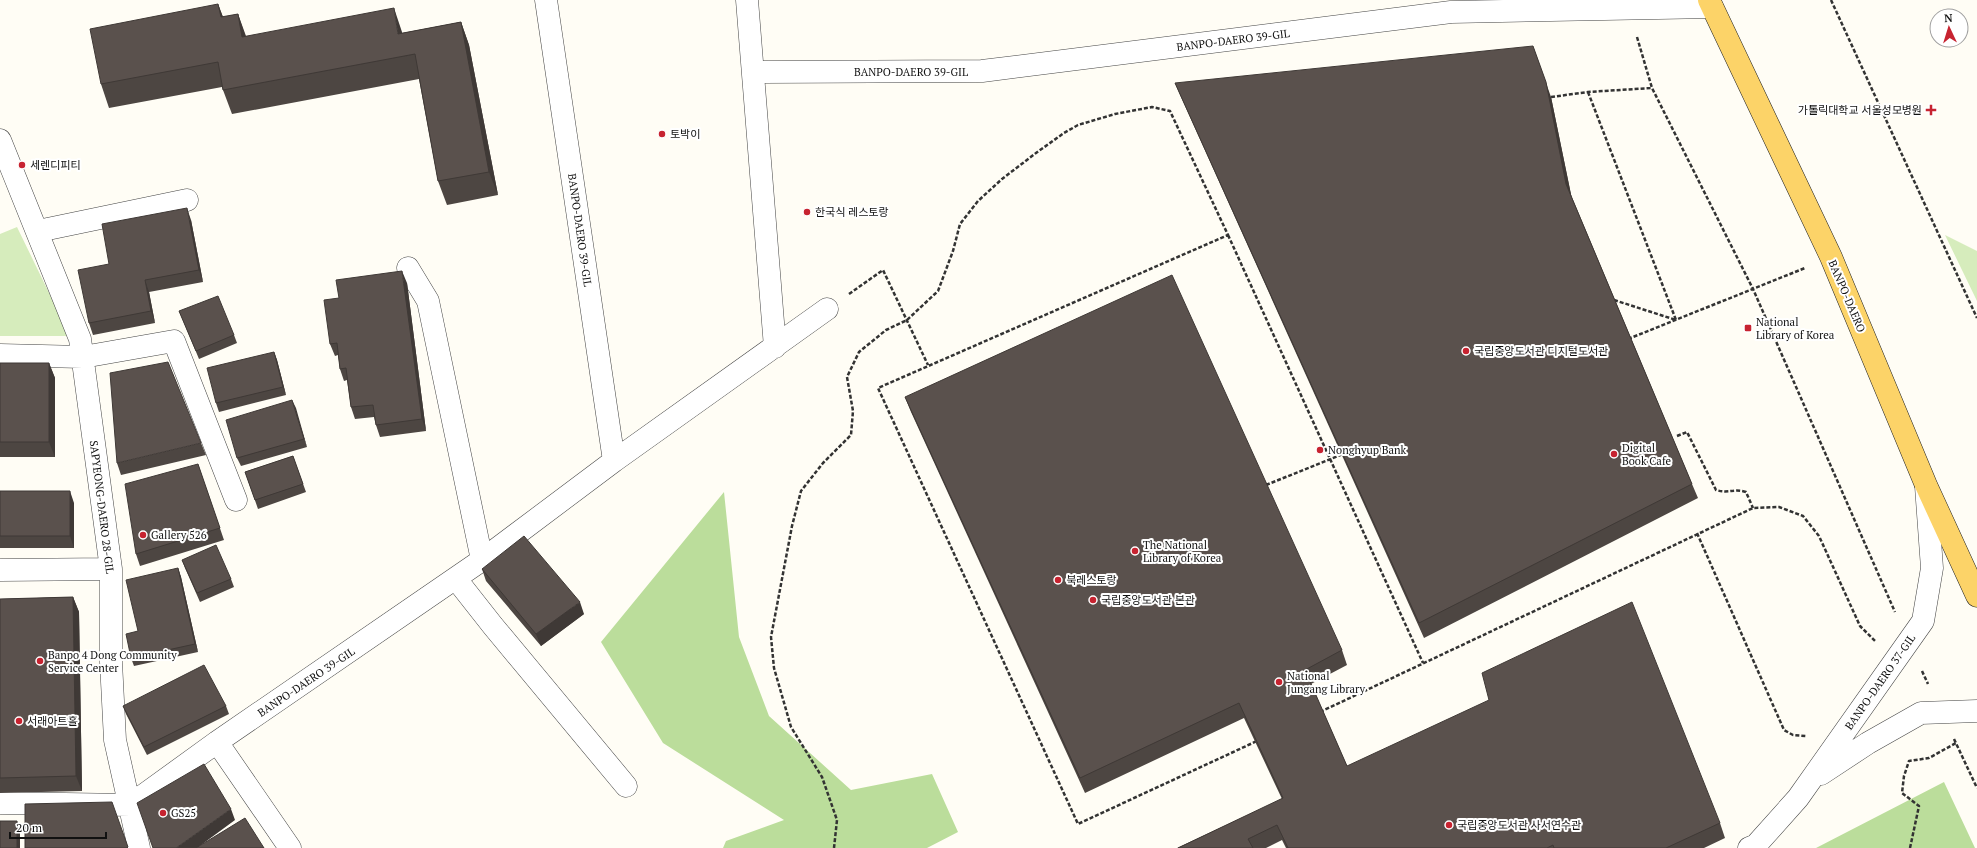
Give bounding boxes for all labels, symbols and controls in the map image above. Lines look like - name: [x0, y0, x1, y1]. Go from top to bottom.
- north arrow: [1929, 8, 1969, 48]
- text: N: [1944, 11, 1954, 25]
- street label: BANPO-DAERO 39-GIL: [1176, 26, 1290, 54]
- street label: BANPO-DAERO 39-GIL: [854, 65, 968, 79]
- place label: 가톨릭대학교 서울성모병원: [1798, 103, 1922, 117]
- marker: 가톨릭대학교 서울성모병원: [1925, 104, 1937, 116]
- place label: 토박이: [670, 127, 700, 141]
- marker: 토박이: [657, 129, 667, 139]
- place label: 세렌디피티: [30, 158, 81, 172]
- marker: 세렌디피티: [17, 160, 27, 170]
- street label: BANPO-DAERO 39-GIL: [565, 173, 595, 287]
- place label: 한국식 레스토랑: [815, 205, 889, 219]
- marker: 한국식 레스토랑: [802, 207, 812, 217]
- street label: BANPO-DAERO: [1825, 258, 1869, 334]
- place label: National Library of Korea: [1756, 315, 1835, 342]
- marker: National Library of Korea: [1743, 323, 1753, 333]
- place label: 국립중앙도서관 디지털도서관: [1474, 344, 1608, 358]
- marker: 국립중앙도서관 디지털도서관: [1461, 346, 1471, 356]
- street label: SAPYEONG-DAERO 28-GIL: [87, 440, 117, 574]
- place label: Digital Book Cafe: [1622, 441, 1671, 468]
- place label: Nonghyup Bank: [1328, 443, 1407, 457]
- marker: Nonghyup Bank: [1315, 445, 1325, 455]
- marker: Digital Book Cafe: [1609, 449, 1619, 459]
- place label: Gallery 526: [151, 528, 207, 542]
- marker: Gallery 526: [138, 530, 148, 540]
- place label: The National Library of Korea: [1143, 538, 1222, 565]
- marker: The National Library of Korea: [1130, 546, 1140, 556]
- place label: 북레스토랑: [1066, 573, 1117, 587]
- marker: 북레스토랑: [1053, 575, 1063, 585]
- place label: 국립중앙도서관 본관: [1101, 593, 1195, 607]
- marker: 국립중앙도서관 본관: [1088, 595, 1098, 605]
- street label: BANPO-DAERO 37-GIL: [1842, 632, 1918, 732]
- street label: BANPO-DAERO 39-GIL: [255, 644, 357, 720]
- place label: Banpo 4 Dong Community Service Center: [48, 648, 177, 675]
- marker: Banpo 4 Dong Community Service Center: [35, 656, 45, 666]
- place label: National Jungang Library: [1287, 669, 1365, 696]
- marker: National Jungang Library: [1274, 677, 1284, 687]
- place label: 서래아트홀: [27, 714, 78, 728]
- marker: 서래아트홀: [14, 716, 24, 726]
- place label: GS25: [171, 806, 196, 820]
- marker: GS25: [158, 808, 168, 818]
- scale bar: [10, 814, 106, 840]
- place label: 국립중앙도서관 사서연수관: [1457, 818, 1581, 832]
- text: 20 m: [16, 820, 43, 835]
- marker: 국립중앙도서관 사서연수관: [1444, 820, 1454, 830]

